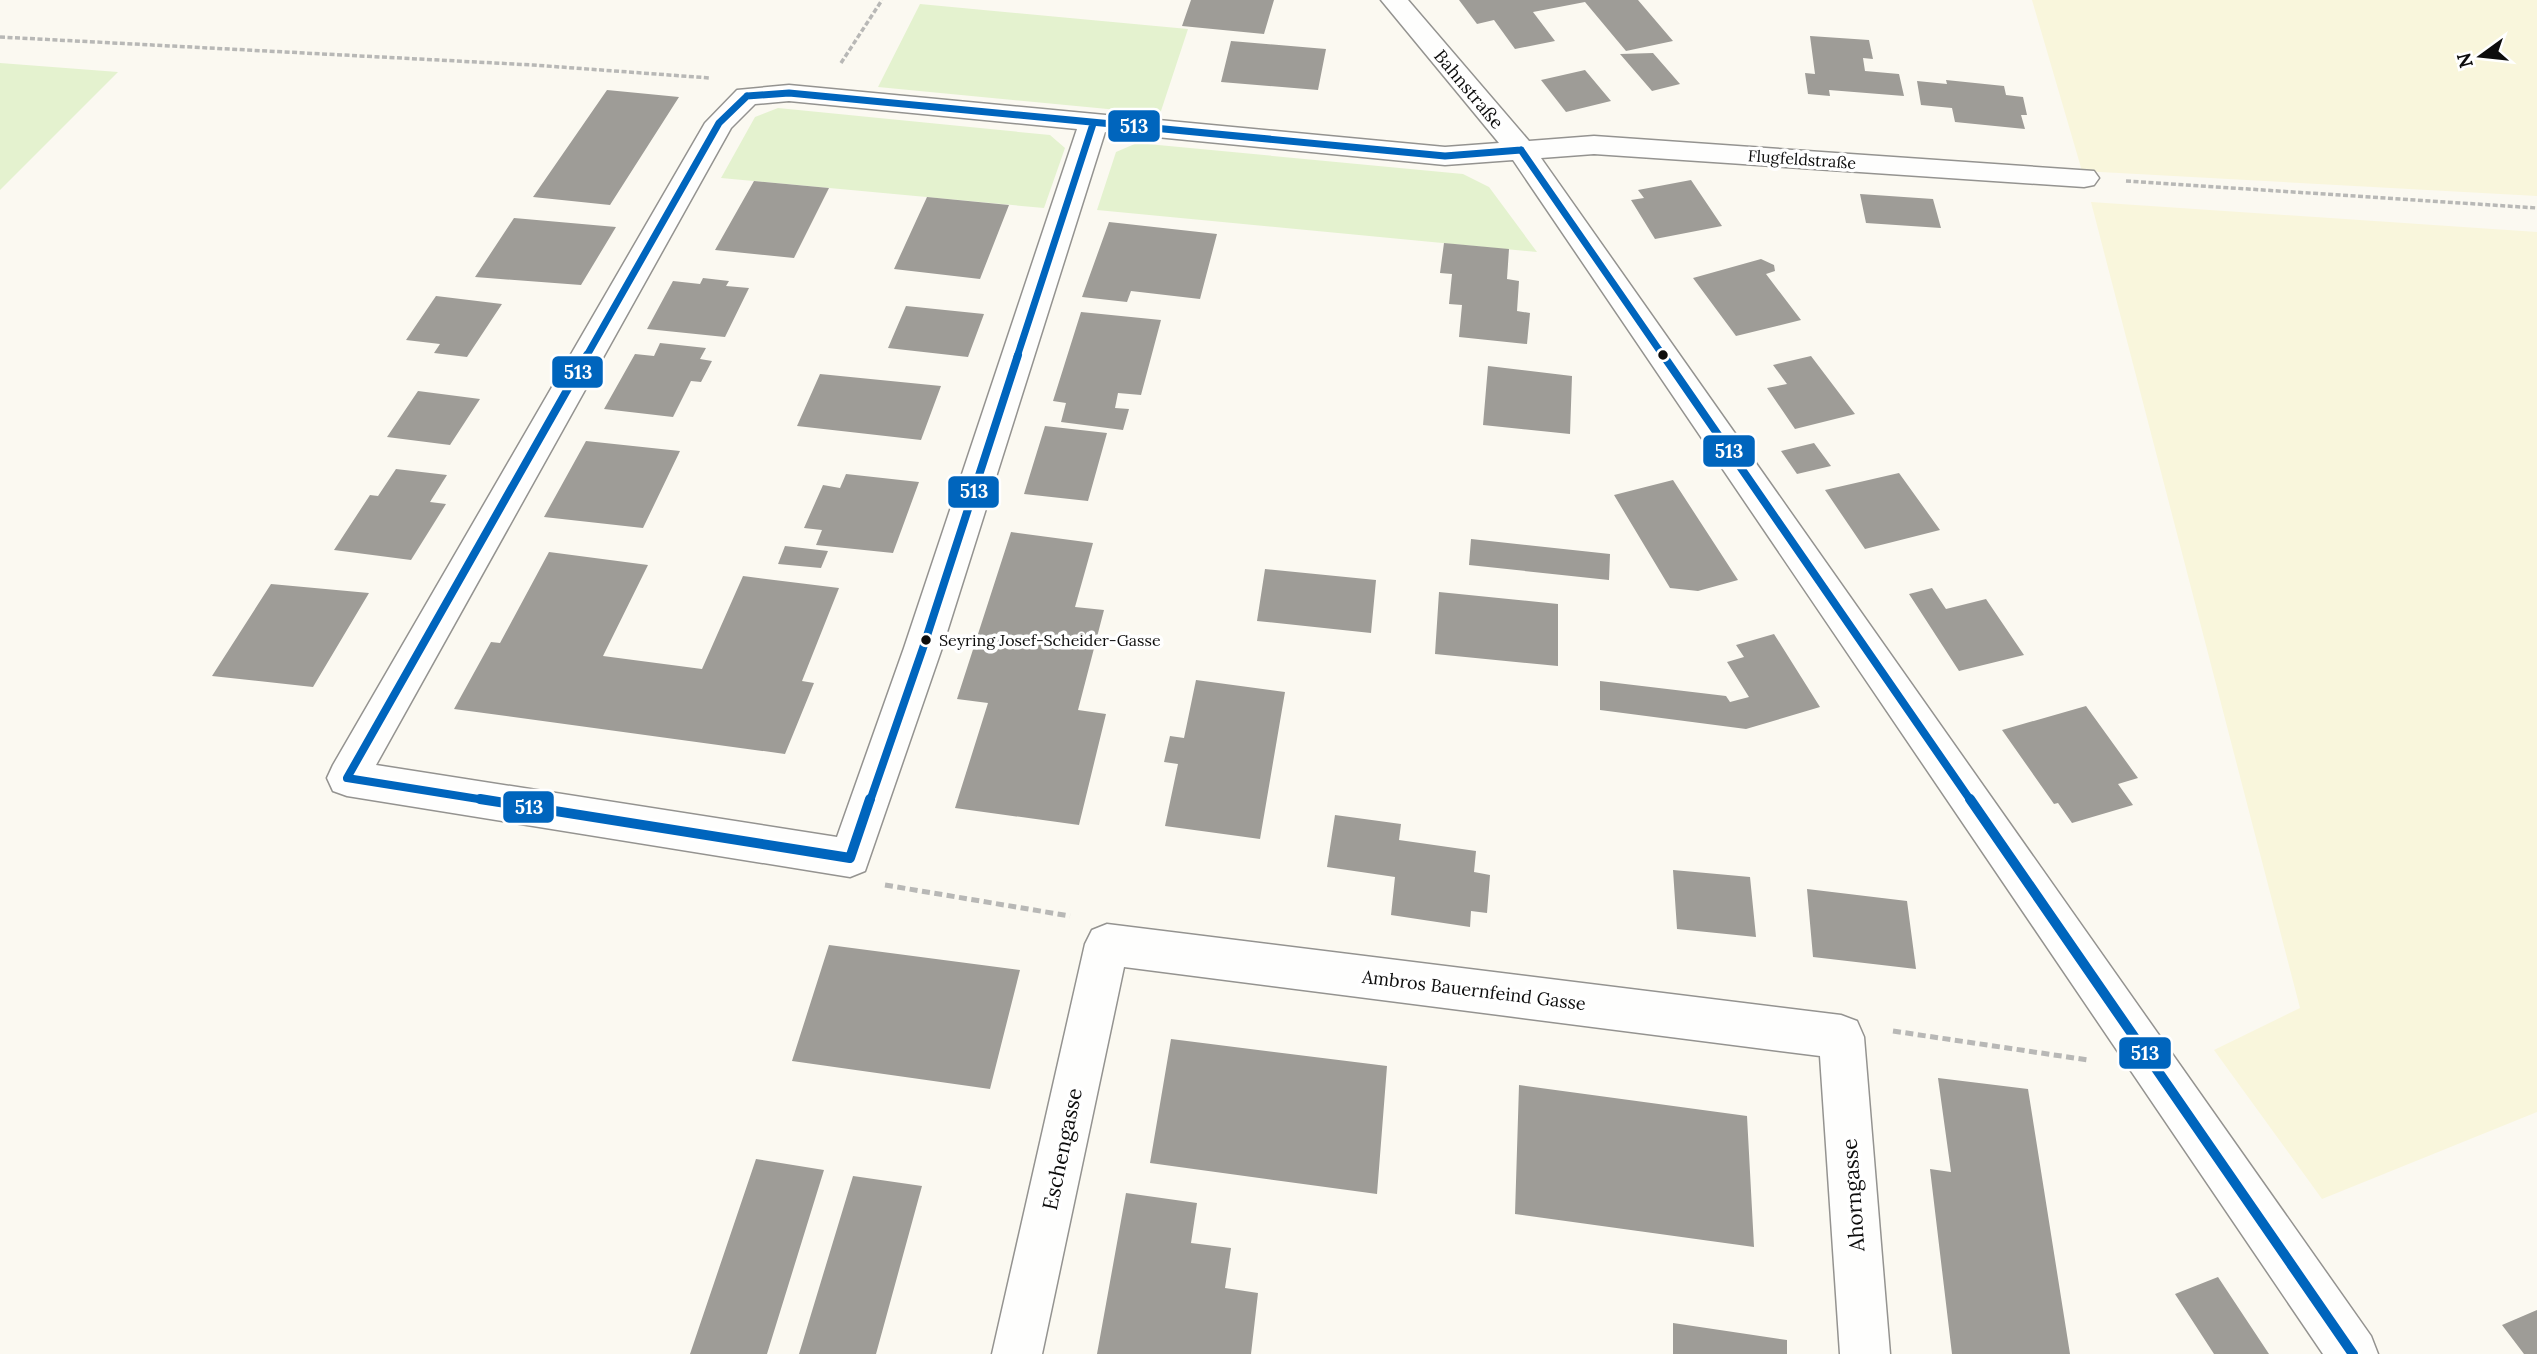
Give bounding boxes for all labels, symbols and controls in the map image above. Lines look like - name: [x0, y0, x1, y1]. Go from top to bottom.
- north arrow: [2446, 21, 2516, 91]
- street label: Bahnstraße: [1429, 45, 1509, 134]
- text: N: [2451, 50, 2478, 71]
- line badge: 513: [1107, 109, 1161, 143]
- text: 513: [1120, 114, 1148, 138]
- street label: Flugfeldstraße: [1747, 145, 1857, 173]
- unlabelled marker: [1656, 348, 1670, 362]
- line badge: 513: [551, 355, 604, 389]
- text: 513: [564, 360, 592, 384]
- line badge: 513: [1702, 434, 1756, 468]
- text: 513: [1715, 439, 1743, 463]
- line badge: 513: [947, 475, 1000, 509]
- text: 513: [960, 479, 988, 503]
- place label: Seyring Josef-Scheider-Gasse: [939, 630, 1161, 650]
- marker: Seyring Josef-Scheider-Gasse: [919, 633, 933, 647]
- line badge: 513: [502, 790, 555, 824]
- text: 513: [515, 795, 543, 819]
- street label: Ambros Bauernfeind Gasse: [1360, 965, 1587, 1015]
- line badge: 513: [2118, 1036, 2172, 1070]
- text: 513: [2131, 1041, 2159, 1065]
- street label: Eschengasse: [1036, 1086, 1088, 1212]
- street label: Ahorngasse: [1836, 1138, 1870, 1253]

